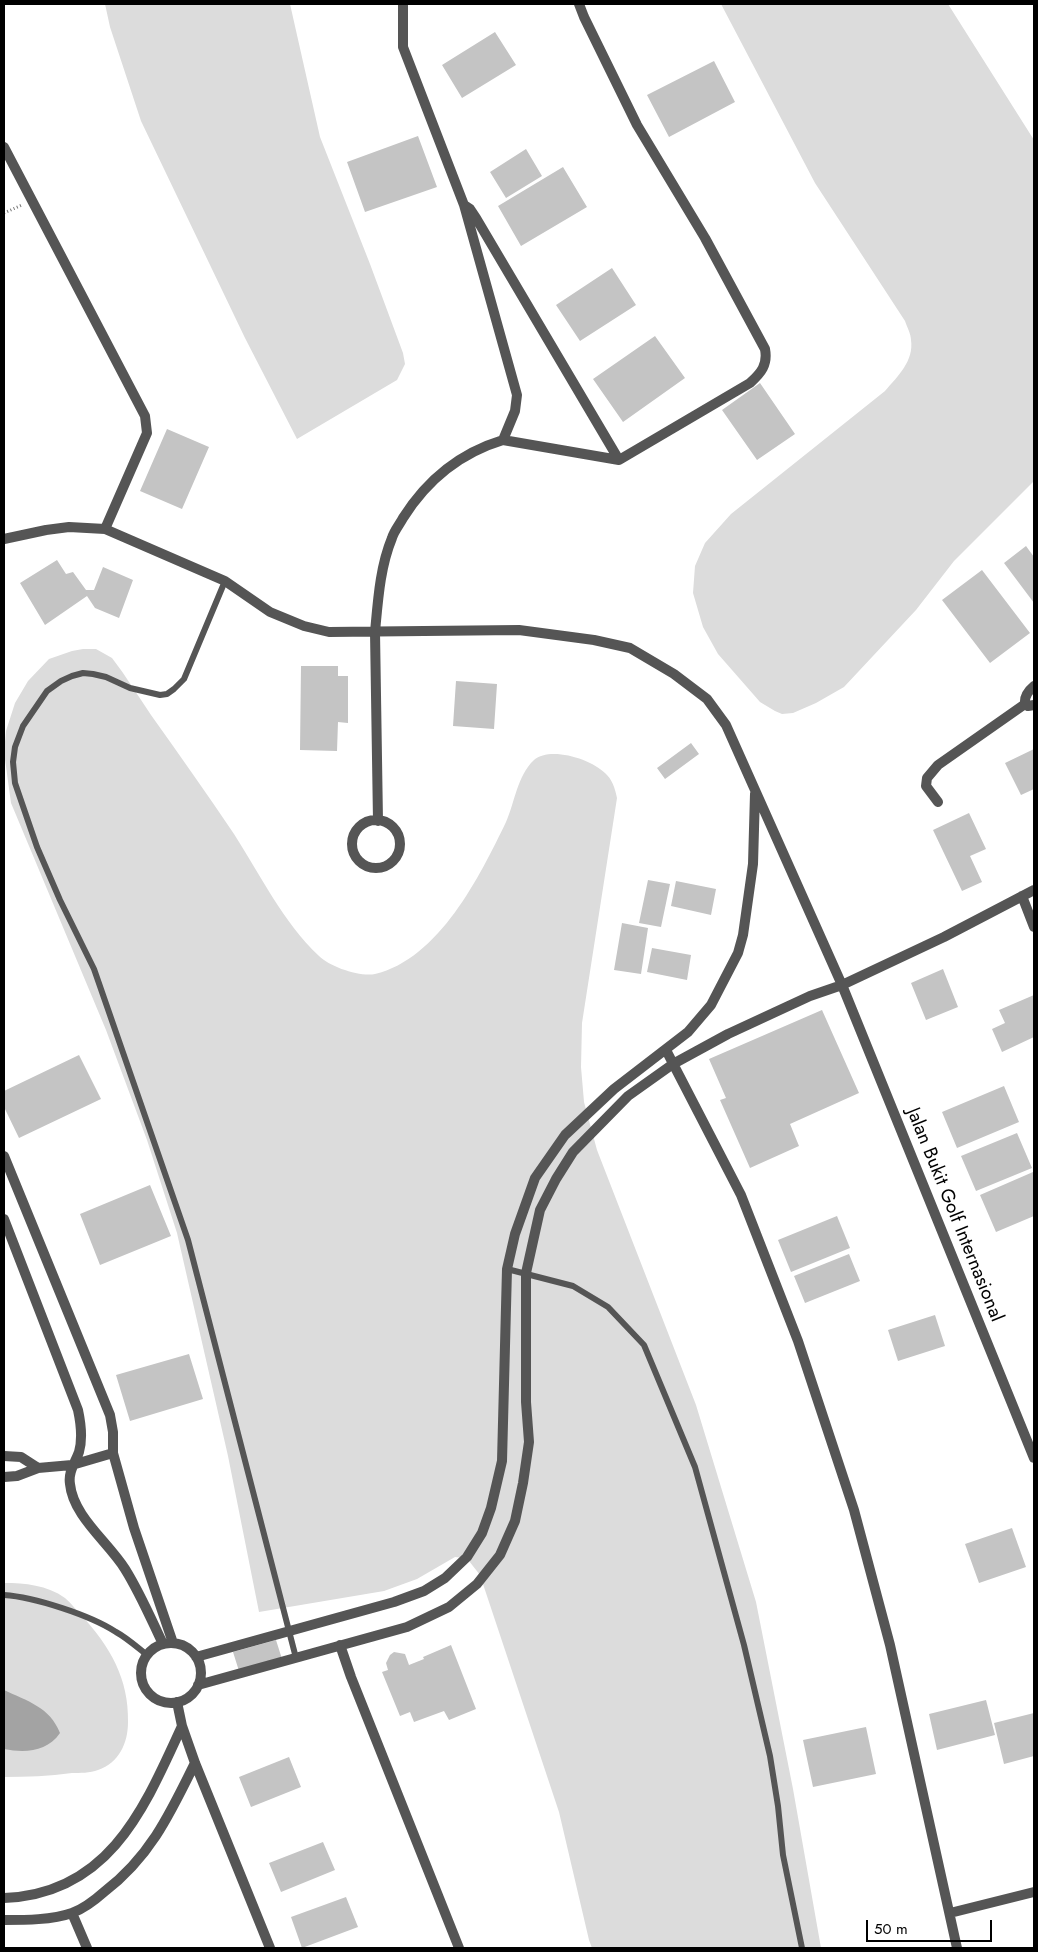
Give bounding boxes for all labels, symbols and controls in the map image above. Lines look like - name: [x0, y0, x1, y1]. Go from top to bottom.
- street label: Jalan Bukit Golf Internasional: [901, 1105, 1007, 1325]
- scale bar: [868, 1910, 994, 1942]
- text: 50 m: [874, 1918, 908, 1940]

